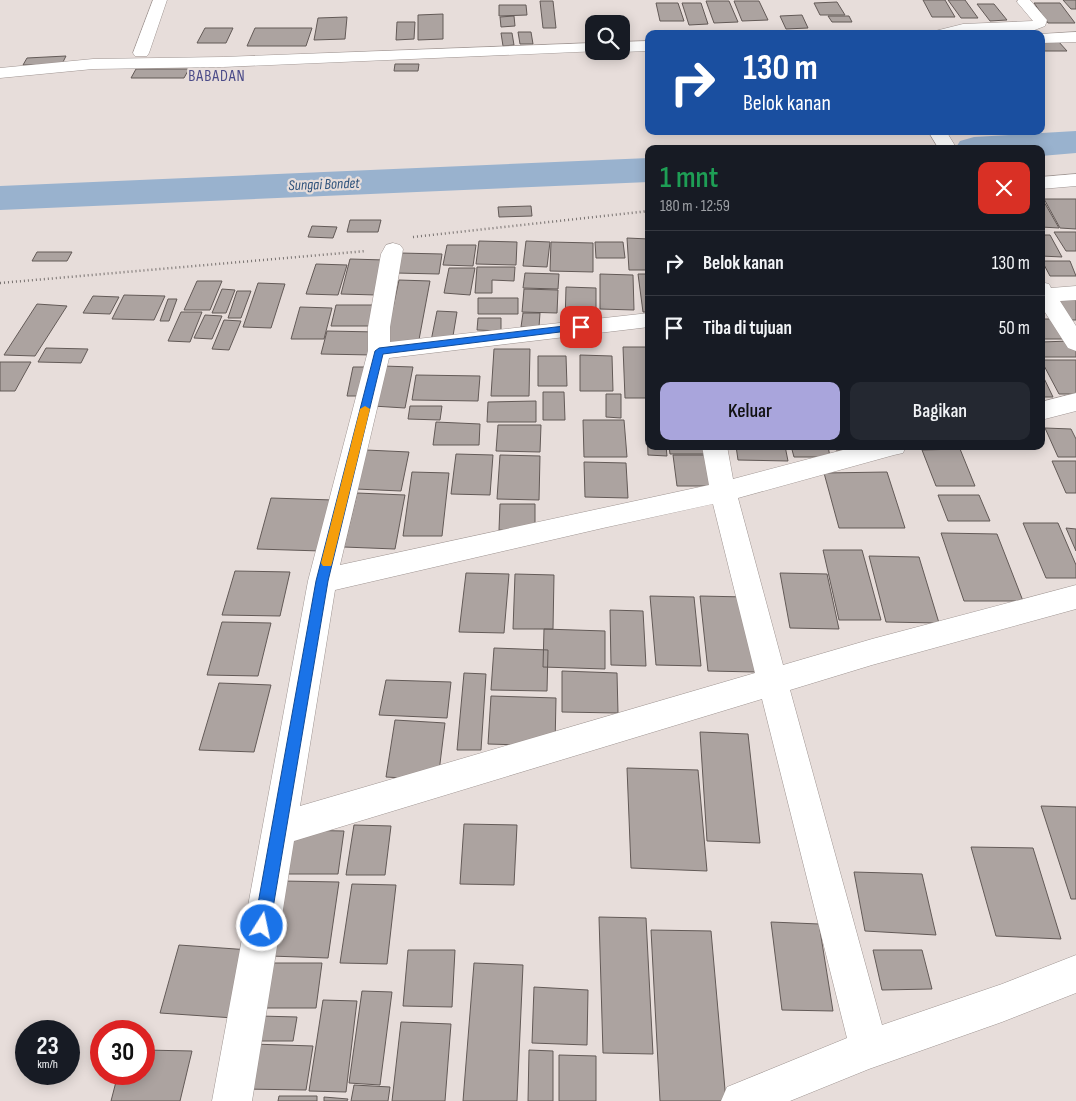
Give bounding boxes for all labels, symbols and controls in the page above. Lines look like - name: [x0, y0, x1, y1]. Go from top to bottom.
- map controls: [585, 15, 630, 60]
- button: search: [585, 15, 630, 60]
- text: 130 m: [743, 47, 818, 90]
- icon: right: [660, 50, 725, 115]
- district label: BABADAN: [188, 67, 246, 86]
- text: Belok kanan: [743, 90, 831, 117]
- text: 1 mnt: [660, 160, 718, 196]
- button: close: [978, 162, 1030, 214]
- water label: Sungai Bondet: [288, 174, 361, 195]
- text: 180 m · 12:59: [660, 197, 730, 216]
- icon: right: [660, 249, 688, 277]
- text: Belok kanan: [703, 252, 784, 275]
- text: 130 m: [992, 252, 1030, 275]
- pin: [560, 306, 602, 348]
- icon: arrive: [567, 313, 595, 341]
- icon: arrive: [660, 314, 688, 342]
- text: Tiba di tujuan: [703, 317, 792, 340]
- text: 50 m: [999, 317, 1030, 340]
- button: Keluar: [660, 382, 840, 440]
- button: Bagikan: [850, 382, 1030, 440]
- position arrow: [235, 899, 287, 951]
- speed limit sign: 30: [90, 1020, 155, 1085]
- text: 23: [36, 1031, 59, 1062]
- text: km/h: [37, 1057, 58, 1072]

